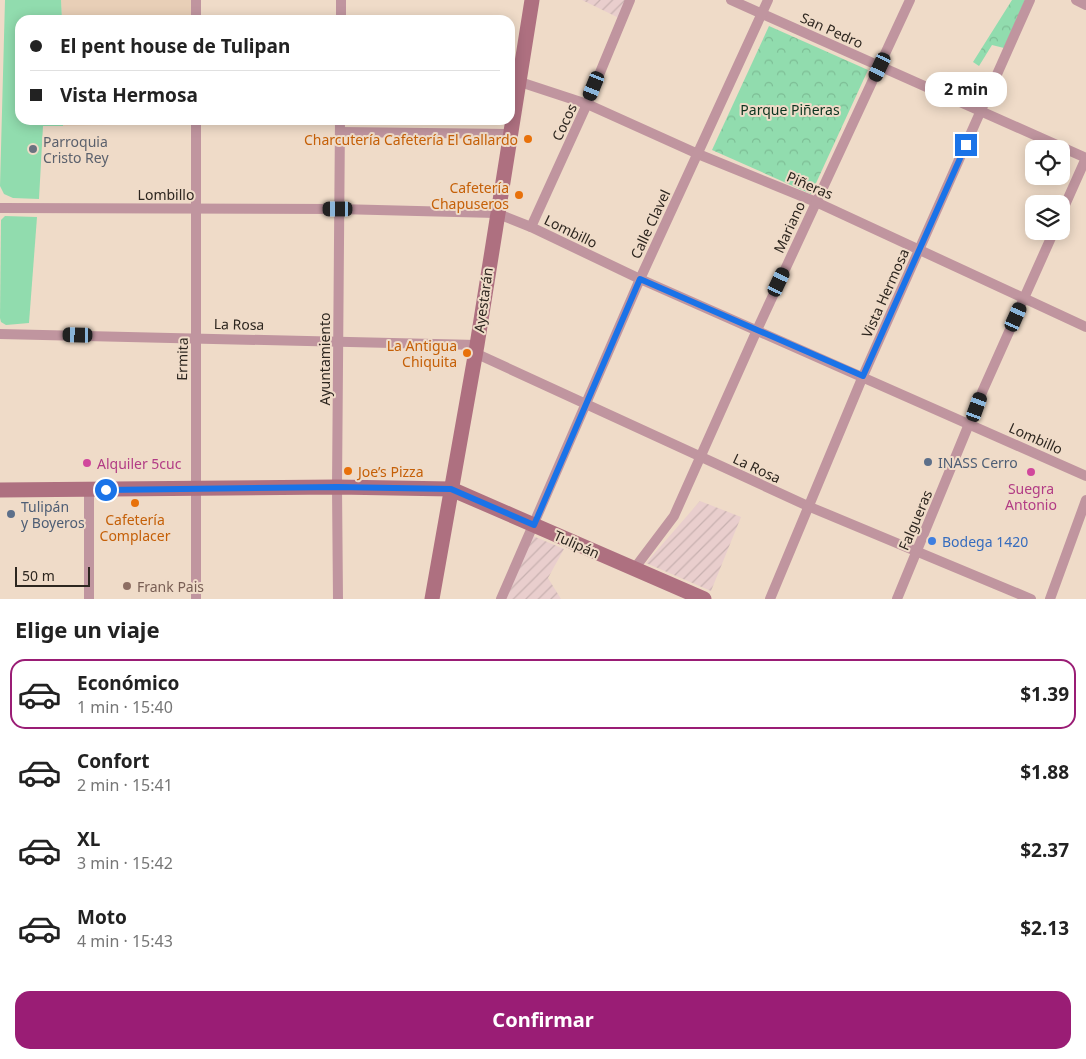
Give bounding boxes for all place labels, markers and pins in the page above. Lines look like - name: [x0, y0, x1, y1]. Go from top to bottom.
- place label: Charcutería Cafetería El Gallardo: [304, 130, 518, 149]
- place label: Parroquia Cristo Rey: [43, 132, 109, 167]
- marker: Charcutería Cafetería El Gallardo: [522, 133, 534, 145]
- marker: Parroquia Cristo Rey: [27, 143, 39, 155]
- place label: Cafetería Chapuseros: [431, 178, 509, 213]
- marker: Cafetería Chapuseros: [513, 189, 525, 201]
- place label: La Antigua Chiquita: [387, 336, 457, 371]
- marker: La Antigua Chiquita: [461, 347, 473, 359]
- place label: INASS Cerro: [938, 453, 1018, 472]
- place label: Alquiler 5cuc: [97, 454, 182, 473]
- marker: INASS Cerro: [922, 456, 934, 468]
- marker: Alquiler 5cuc: [81, 457, 93, 469]
- place label: Joe’s Pizza: [356, 462, 424, 481]
- marker: Joe’s Pizza: [342, 465, 354, 477]
- marker: Suegra Antonio: [1025, 466, 1037, 478]
- place label: Suegra Antonio: [1005, 479, 1057, 514]
- place label: Tulipán y Boyeros: [21, 497, 85, 532]
- marker: Cafetería Complacer: [129, 497, 141, 509]
- marker: Tulipán y Boyeros: [5, 508, 17, 520]
- place label: Cafetería Complacer: [100, 510, 171, 545]
- place label: Bodega 1420: [942, 532, 1028, 551]
- marker: Bodega 1420: [926, 535, 938, 547]
- place label: Frank Pais: [137, 577, 204, 596]
- marker: Frank Pais: [121, 580, 133, 592]

